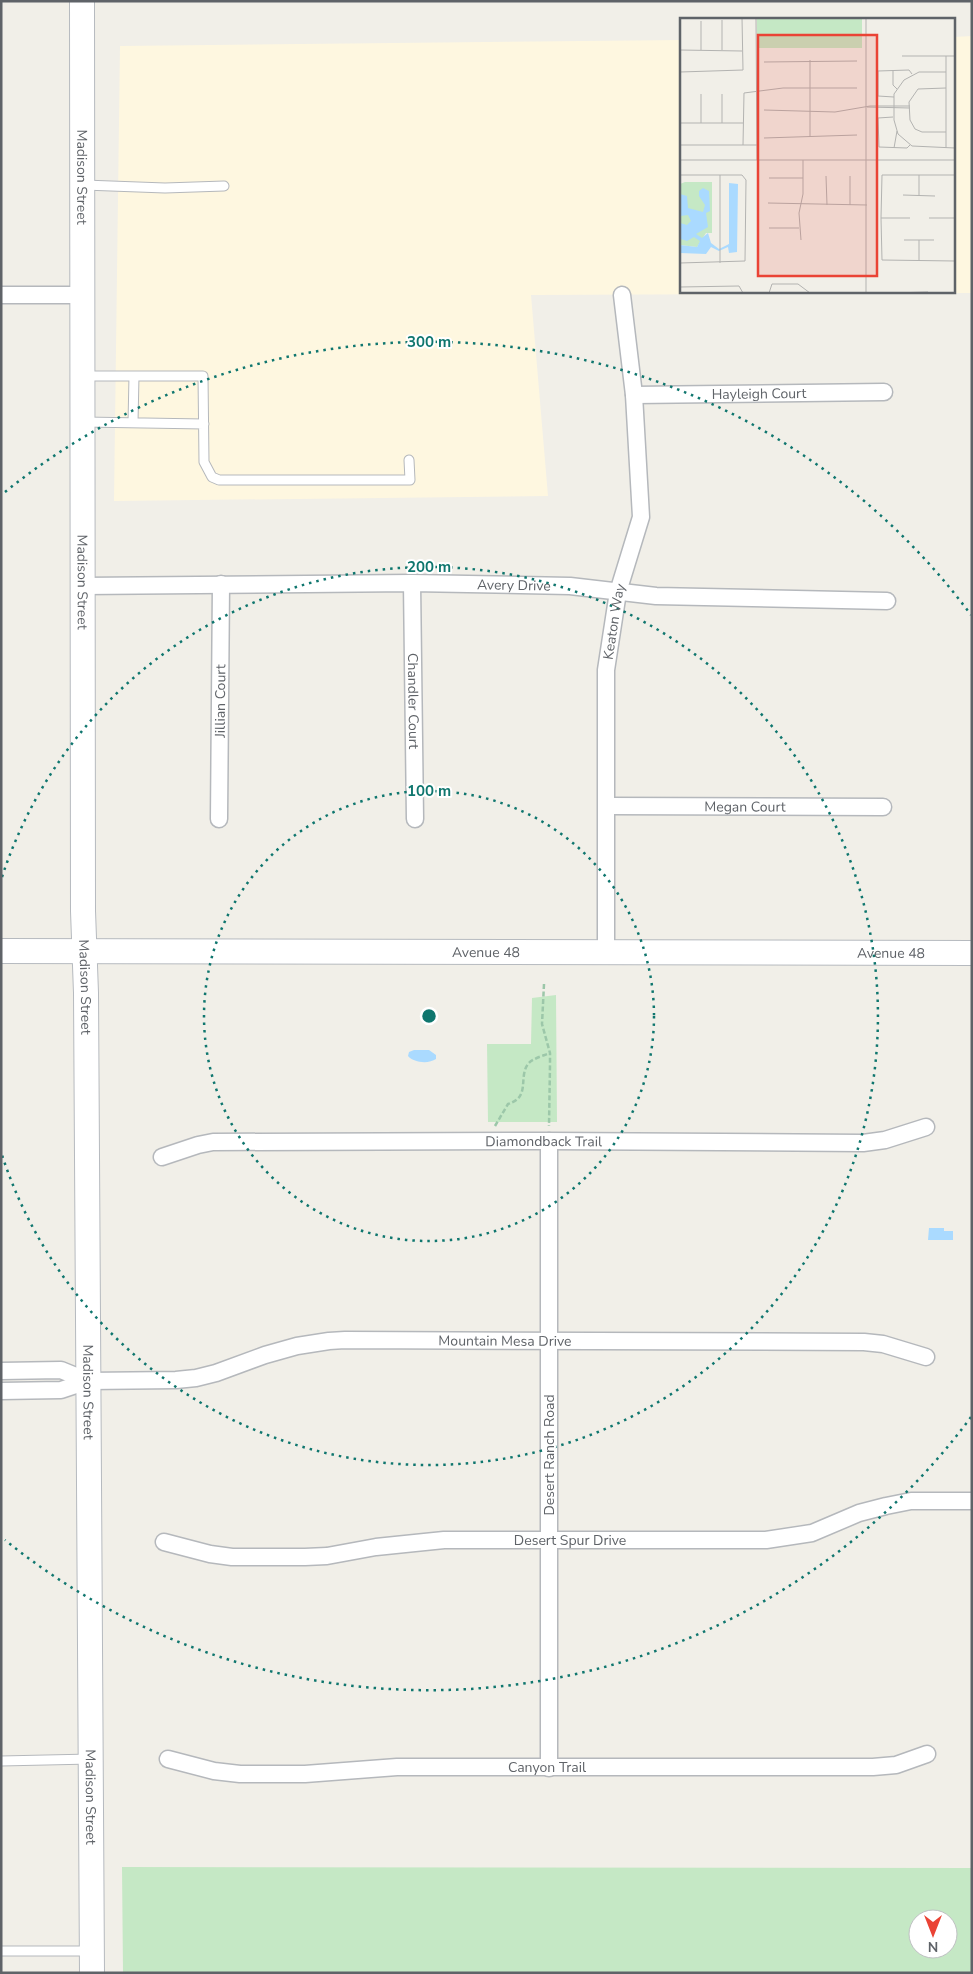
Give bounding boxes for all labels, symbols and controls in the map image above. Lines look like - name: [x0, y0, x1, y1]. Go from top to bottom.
- inset map: [680, 18, 956, 292]
- street label: Madison Street: [72, 129, 91, 225]
- text: 300 m: [407, 332, 451, 352]
- street label: Hayleigh Court: [712, 384, 807, 404]
- street label: Madison Street: [73, 534, 92, 630]
- text: 200 m: [407, 557, 451, 577]
- street label: Avery Drive: [477, 575, 551, 596]
- street label: Keaton Way: [599, 580, 630, 661]
- street label: Chandler Court: [403, 653, 423, 749]
- street label: Jillian Court: [211, 664, 230, 739]
- text: 100 m: [407, 781, 451, 801]
- street label: Megan Court: [704, 797, 786, 817]
- street label: Madison Street: [74, 939, 95, 1035]
- street label: Avenue 48: [452, 943, 520, 962]
- street label: Avenue 48: [857, 944, 925, 963]
- centre of rings: [420, 1007, 438, 1025]
- street label: Diamondback Trail: [485, 1132, 603, 1151]
- street label: Mountain Mesa Drive: [438, 1331, 572, 1351]
- street label: Madison Street: [78, 1344, 98, 1440]
- street label: Desert Ranch Road: [540, 1394, 559, 1516]
- street label: Desert Spur Drive: [514, 1531, 626, 1550]
- street label: Madison Street: [81, 1749, 100, 1845]
- street label: Canyon Trail: [508, 1758, 587, 1777]
- north arrow: [908, 1909, 958, 1959]
- text: N: [928, 1937, 938, 1956]

